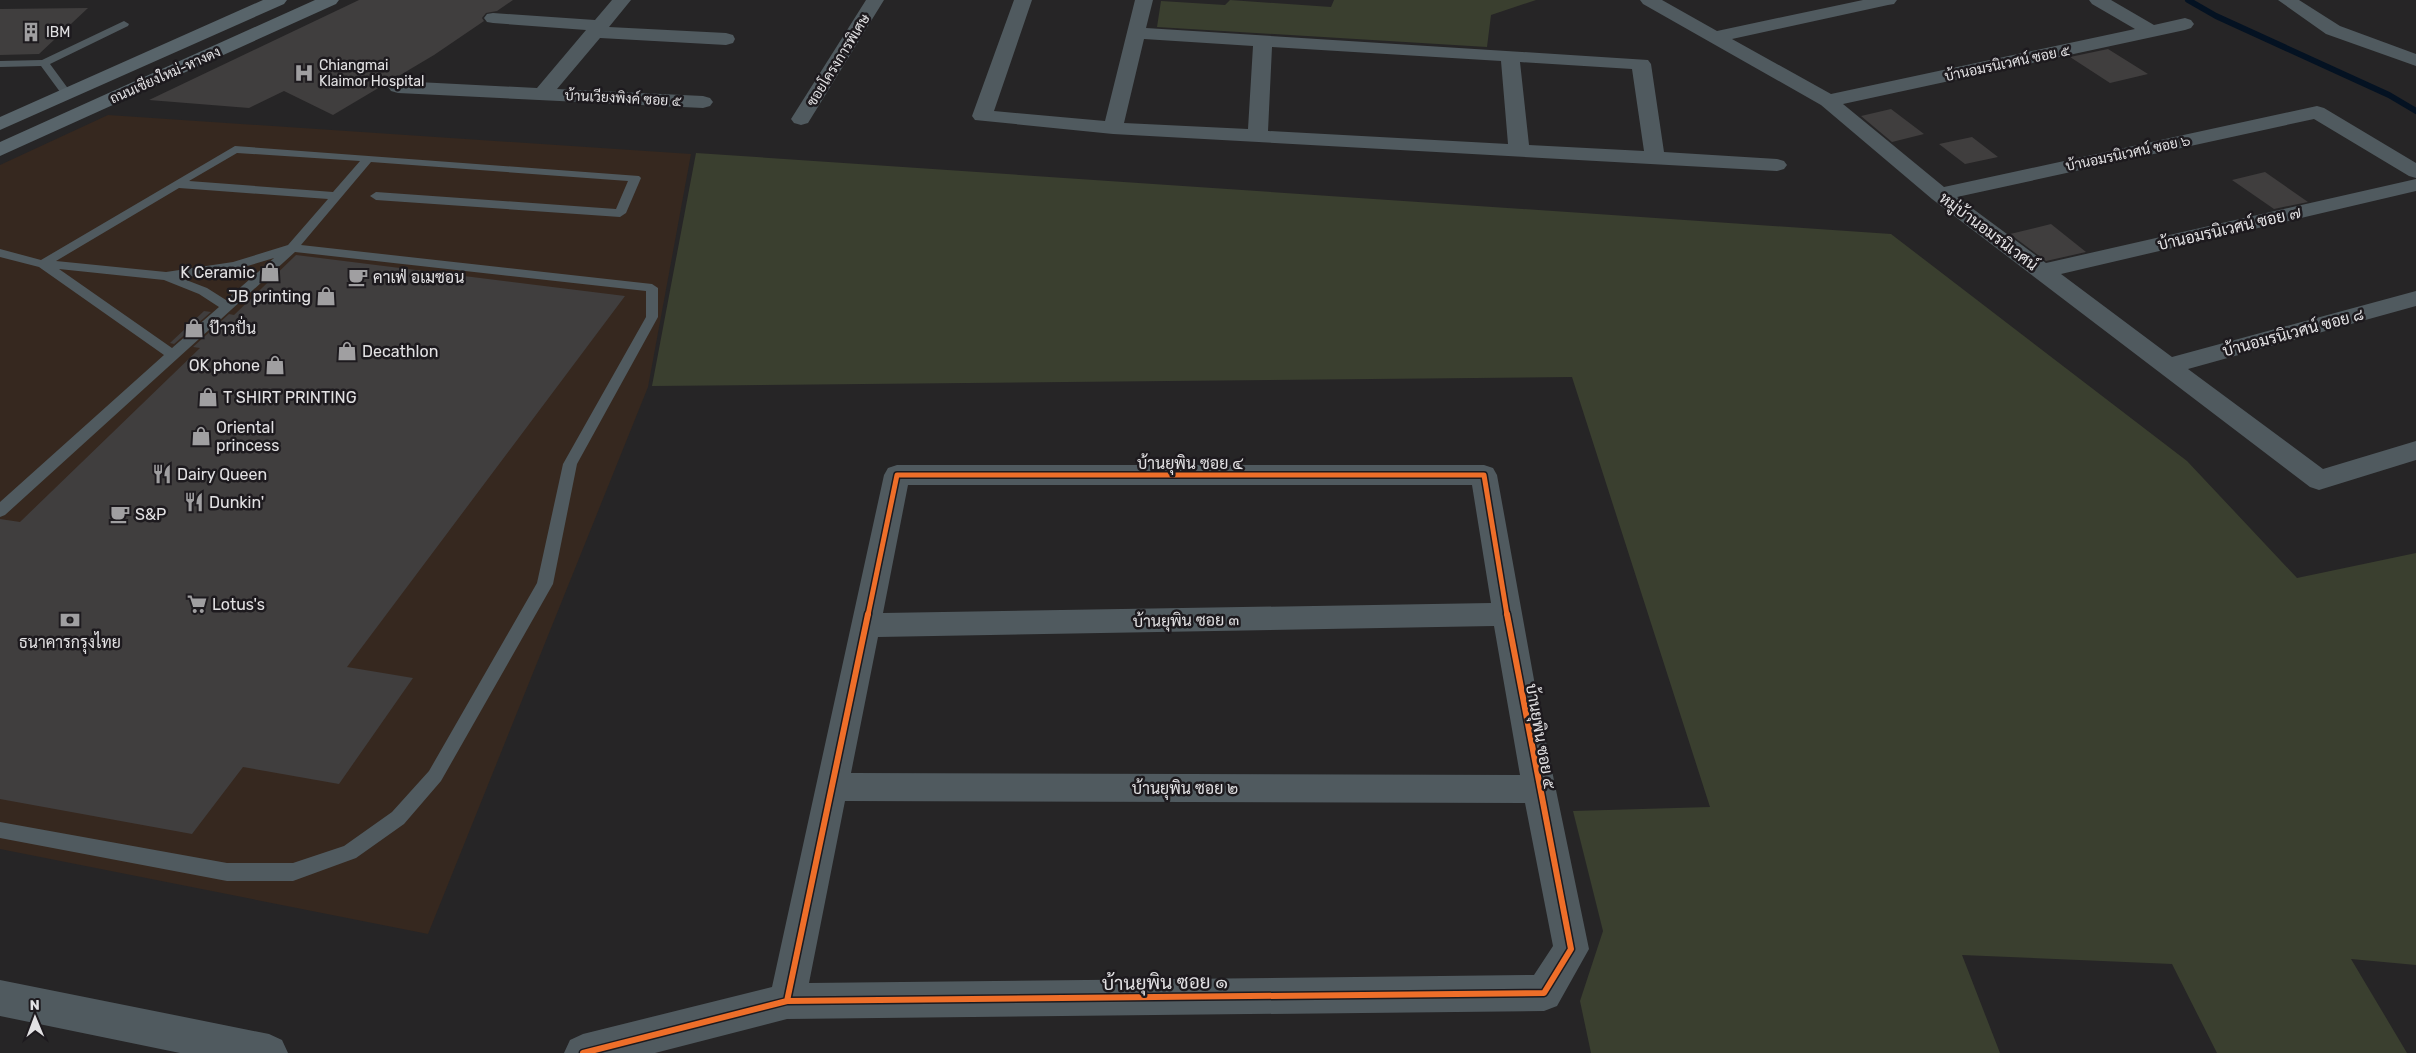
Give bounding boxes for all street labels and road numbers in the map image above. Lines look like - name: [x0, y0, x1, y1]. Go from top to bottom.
- street label: ซอยโครงการพิเศษ: [803, 11, 874, 110]
- street label: บ้านอมรนิเวศน์ ซอย ๕: [1943, 41, 2072, 85]
- street label: ถนนเชียงใหม่-หางดง: [107, 42, 223, 108]
- street label: บ้านเวียงพิงค์ ซอย ๕: [564, 86, 682, 110]
- street label: บ้านอมรนิเวศน์ ซอย ๖: [2064, 131, 2192, 175]
- street label: หมู่บ้านอมรนิเวศน์: [1934, 186, 2044, 276]
- street label: บ้านอมรนิเวศน์ ซอย ๗: [2155, 200, 2303, 254]
- street label: บ้านอมรนิเวศน์ ซอย ๘: [2220, 302, 2366, 360]
- street label: บ้านยุพิน ซอย ๔: [1137, 453, 1244, 475]
- street label: บ้านยุพิน ซอย ๓: [1133, 609, 1239, 633]
- street label: บ้านยุพิน ซอย ๕: [1520, 682, 1560, 792]
- street label: บ้านยุพิน ซอย ๒: [1132, 778, 1238, 800]
- street label: บ้านยุพิน ซอย ๑: [1102, 970, 1228, 996]

